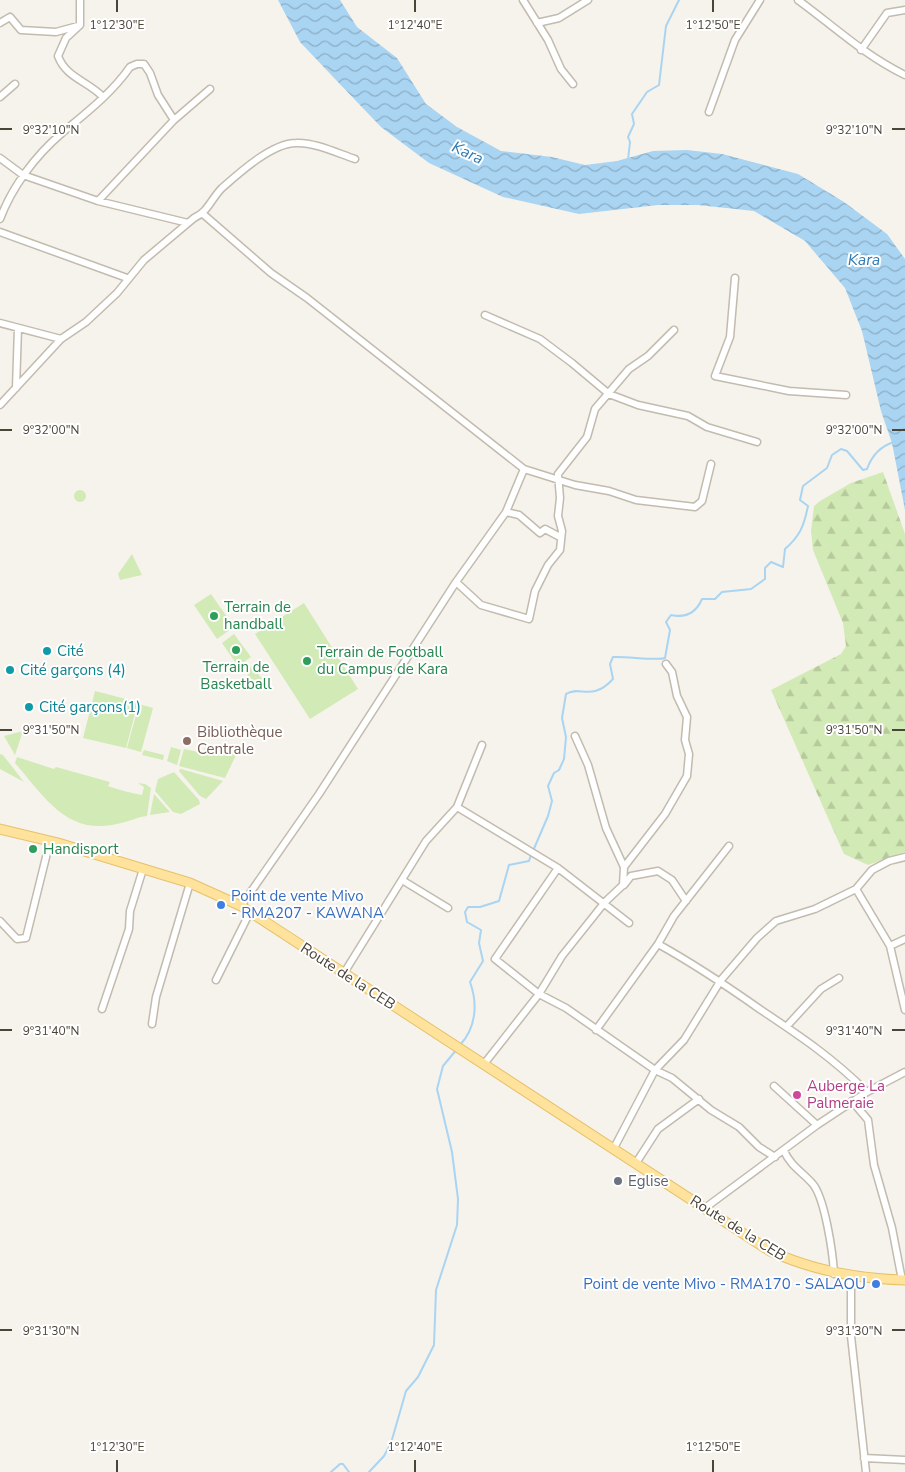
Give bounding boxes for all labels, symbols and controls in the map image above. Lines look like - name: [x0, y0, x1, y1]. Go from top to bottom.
- text: 1°12'30"E: [90, 17, 144, 33]
- text: 1°12'40"E: [388, 17, 442, 33]
- text: 1°12'50"E: [686, 17, 740, 33]
- text: 9°32'10"N: [23, 122, 79, 138]
- text: 9°32'10"N: [826, 122, 882, 138]
- water label: Kara: [448, 136, 487, 170]
- water label: Kara: [848, 249, 880, 271]
- text: 9°32'00"N: [23, 422, 79, 438]
- text: 9°32'00"N: [826, 422, 882, 438]
- place label: Terrain de handball: [224, 597, 291, 634]
- marker: Terrain de handball: [208, 610, 220, 622]
- place label: Cité: [57, 641, 84, 661]
- place label: Terrain de Football du Campus de Kara: [317, 642, 448, 679]
- marker: Terrain de Basketball: [230, 644, 242, 656]
- marker: Cité: [41, 645, 53, 657]
- marker: Terrain de Football du Campus de Kara: [301, 655, 313, 667]
- place label: Terrain de Basketball: [200, 657, 272, 694]
- place label: Cité garçons (4): [20, 660, 126, 680]
- marker: Cité garçons (4): [4, 664, 16, 676]
- place label: Cité garçons(1): [39, 697, 141, 717]
- marker: Cité garçons(1): [23, 701, 35, 713]
- text: 9°31'50"N: [23, 722, 79, 738]
- place label: Bibliothèque Centrale: [197, 722, 282, 759]
- text: 9°31'50"N: [826, 722, 882, 738]
- marker: Bibliothèque Centrale: [181, 735, 193, 747]
- place label: Handisport: [43, 839, 119, 859]
- marker: Handisport: [27, 843, 39, 855]
- place label: Point de vente Mivo - RMA207 - KAWANA: [231, 886, 384, 923]
- marker: Point de vente Mivo - RMA207 - KAWANA: [215, 899, 227, 911]
- street label: Route de la CEB: [297, 938, 399, 1014]
- text: 9°31'40"N: [23, 1023, 79, 1039]
- text: 9°31'40"N: [826, 1023, 882, 1039]
- place label: Auberge La Palmeraie: [807, 1076, 885, 1113]
- marker: Auberge La Palmeraie: [791, 1089, 803, 1101]
- place label: Eglise: [628, 1171, 669, 1191]
- marker: Eglise: [612, 1175, 624, 1187]
- street label: Route de la CEB: [686, 1191, 790, 1265]
- place label: Point de vente Mivo - RMA170 - SALAOU: [583, 1274, 866, 1294]
- marker: Point de vente Mivo - RMA170 - SALAOU: [870, 1278, 882, 1290]
- text: 9°31'30"N: [23, 1323, 79, 1339]
- text: 9°31'30"N: [826, 1323, 882, 1339]
- text: 1°12'30"E: [90, 1439, 144, 1455]
- text: 1°12'40"E: [388, 1439, 442, 1455]
- text: 1°12'50"E: [686, 1439, 740, 1455]

